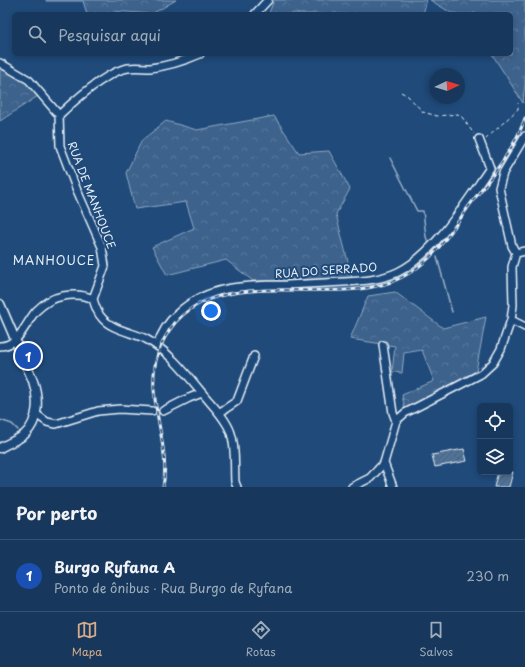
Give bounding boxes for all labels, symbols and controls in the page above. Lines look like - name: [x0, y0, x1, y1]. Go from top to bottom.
- search box: [12, 12, 513, 56]
- icon: search: [26, 23, 48, 45]
- text: Pesquisar aqui: [58, 23, 161, 46]
- north arrow: [429, 68, 465, 104]
- street label: RUA DE MANHOUCE: [64, 139, 120, 251]
- district label: MANHOUCE: [13, 251, 95, 269]
- street label: RUA DO SERRADO: [274, 258, 378, 282]
- your location: [201, 301, 221, 321]
- pin: 1: [15, 341, 41, 371]
- map controls: [477, 403, 513, 475]
- button: locate: [477, 403, 513, 439]
- button: layers: [477, 439, 513, 475]
- text: Por perto: [16, 500, 97, 526]
- text: Burgo Ryfana A: [54, 555, 175, 578]
- text: 1: [26, 566, 32, 585]
- text: 230 m: [467, 566, 509, 585]
- text: Ponto de ônibus · Rua Burgo de Ryfana: [54, 578, 292, 597]
- tab: Mapa: [72, 619, 102, 660]
- tab: Rotas: [246, 619, 276, 660]
- tab: Salvos: [419, 619, 453, 660]

